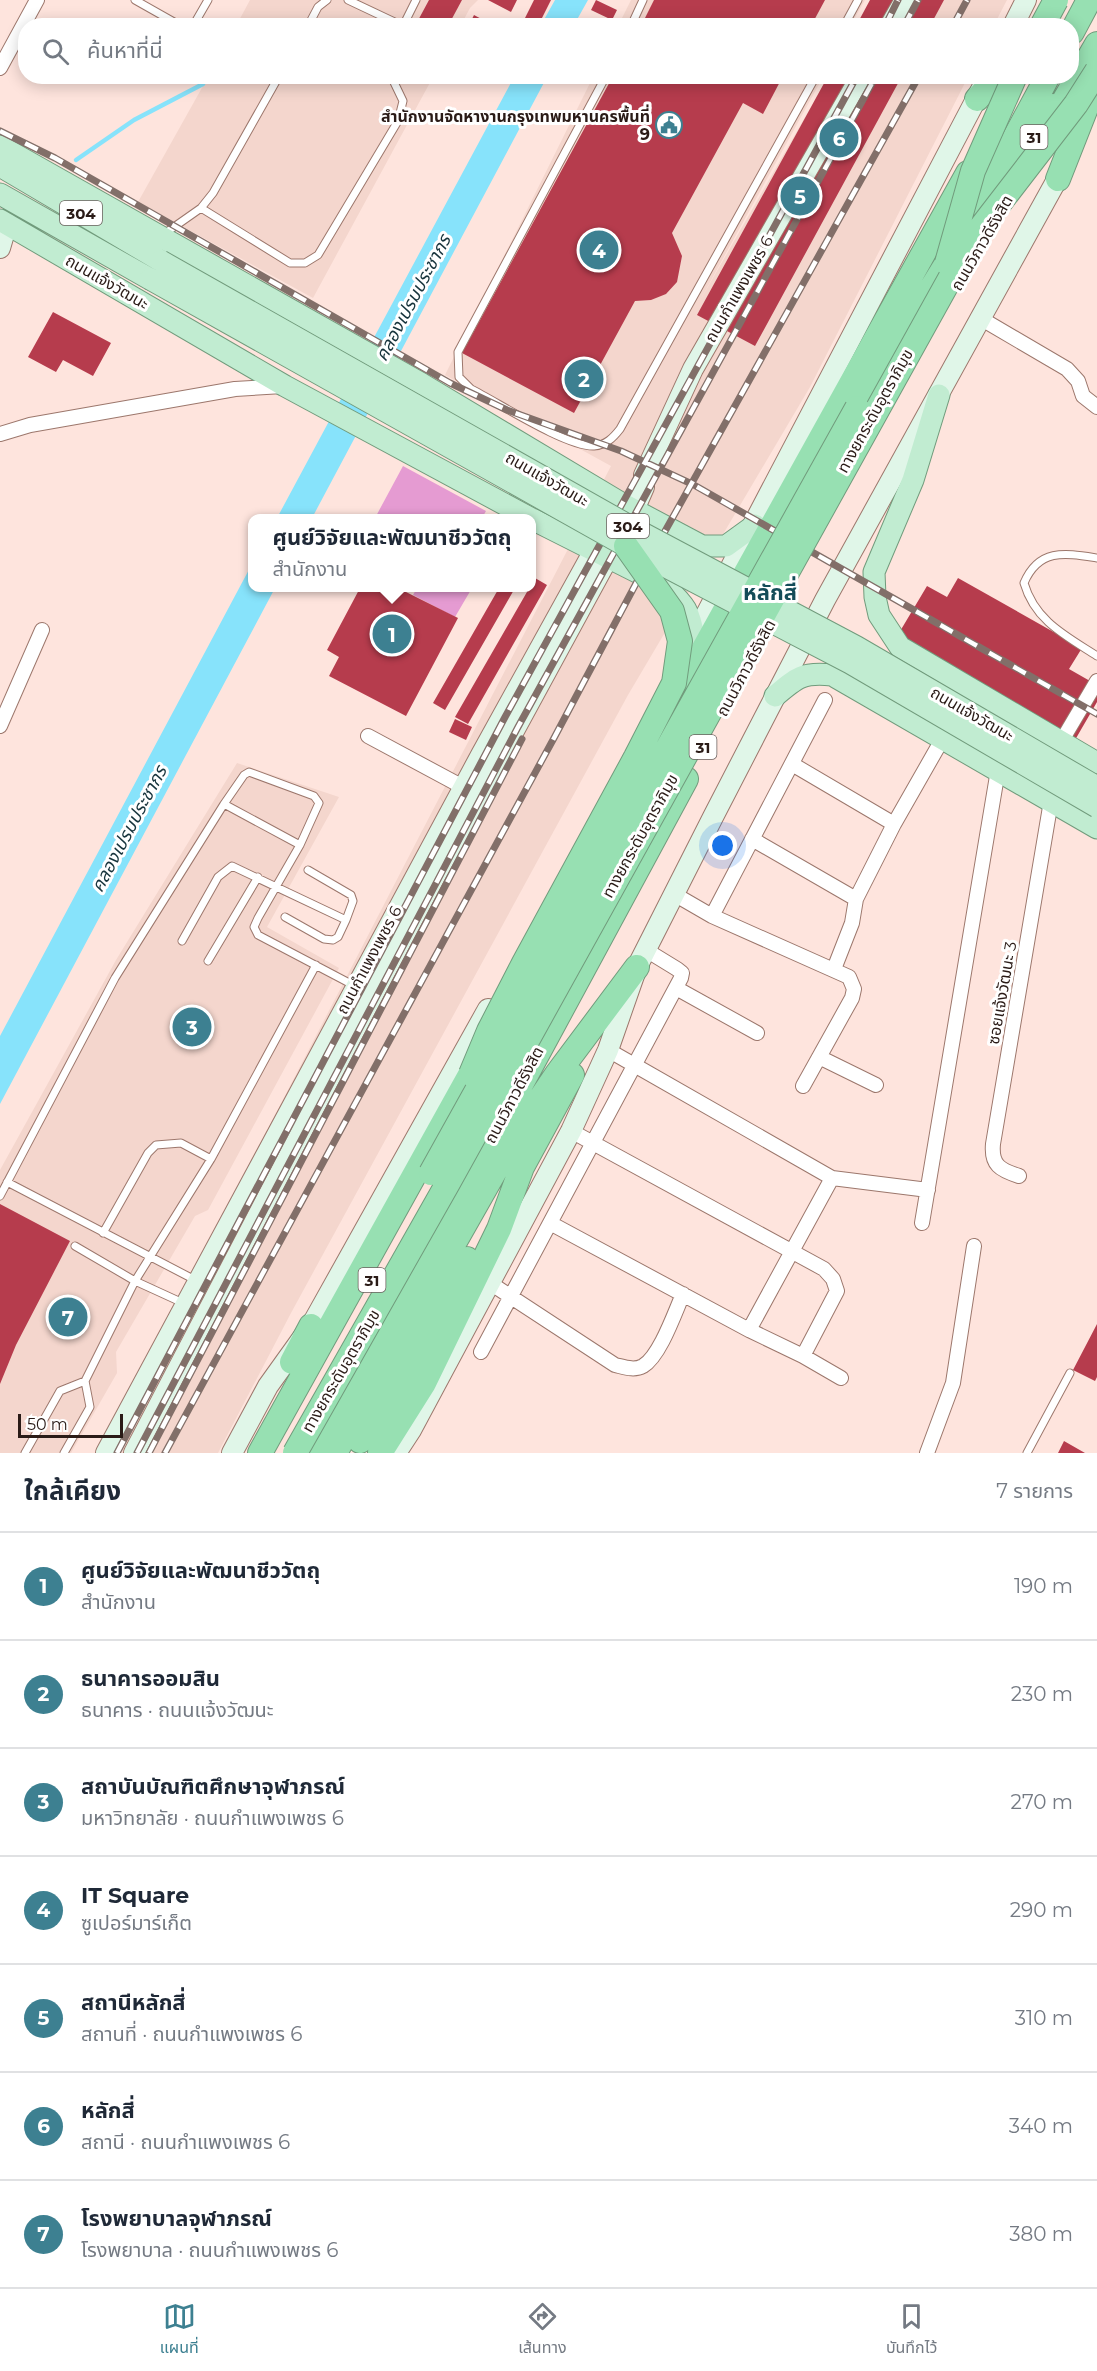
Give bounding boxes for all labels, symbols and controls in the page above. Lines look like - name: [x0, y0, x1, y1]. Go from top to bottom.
- search box: [18, 18, 1079, 84]
- icon: search: [39, 35, 72, 68]
- text: ค้นหาที่นี่: [87, 37, 163, 64]
- place label: สำนักงานจัดหางานกรุงเทพมหานครพื้นที่ 9: [381, 104, 650, 144]
- public building icon: สำนักงานจัดหางานกรุงเทพมหานครพื้นที่ 9: [654, 110, 684, 140]
- pin: 6: [820, 116, 858, 160]
- road number: 31: [1020, 125, 1048, 149]
- pin: 5: [780, 174, 820, 218]
- street label: ถนนวิภาวดีรังสิต: [947, 192, 1017, 294]
- road number: 304: [60, 201, 102, 225]
- pin: 4: [580, 228, 618, 272]
- water label: คลองเปรมประชากร: [370, 230, 456, 365]
- street label: ถนนกำแพงเพชร 6: [701, 232, 777, 346]
- street label: ถนนแจ้งวัฒนะ: [62, 251, 152, 313]
- street label: ทางยกระดับอุตราภิมุข: [833, 346, 917, 476]
- pin: 2: [564, 356, 604, 401]
- street label: ถนนแจ้งวัฒนะ: [502, 448, 592, 510]
- popup: [248, 514, 536, 592]
- road number: 304: [607, 514, 649, 538]
- text: ศูนย์วิจัยและพัฒนาชีววัตถุ: [272, 524, 512, 551]
- text: สำนักงาน: [272, 557, 347, 581]
- district label: หลักสี่: [743, 576, 797, 606]
- pin: 1: [372, 612, 412, 656]
- street label: ถนนวิภาวดีรังสิต: [713, 616, 779, 720]
- street label: ถนนแจ้งวัฒนะ: [927, 683, 1017, 745]
- road number: 31: [690, 735, 716, 759]
- water label: คลองเปรมประชากร: [86, 761, 172, 896]
- street label: ทางยกระดับอุตราภิมุข: [598, 771, 682, 901]
- your location: [708, 831, 737, 860]
- street label: ถนนกำแพงเพชร 6: [332, 902, 406, 1017]
- street label: ซอยแจ้งวัฒนะ 3: [984, 940, 1020, 1046]
- pin: 3: [172, 1004, 212, 1050]
- street label: ถนนวิภาวดีรังสิต: [481, 1043, 547, 1147]
- road number: 31: [358, 1268, 386, 1292]
- pin: 7: [48, 1294, 88, 1340]
- street label: ทางยกระดับอุตราภิมุข: [298, 1306, 384, 1436]
- scale bar: [18, 1411, 123, 1438]
- text: 50 m: [27, 1415, 68, 1434]
- text: ใกล้เคียง: [24, 1475, 121, 1507]
- text: 7 รายการ: [996, 1479, 1073, 1503]
- text: ศูนย์วิจัยและพัฒนาชีววัตถุ: [81, 1557, 320, 1584]
- text: 1: [40, 1574, 47, 1598]
- text: 190 m: [1014, 1574, 1073, 1598]
- text: สำนักงาน: [81, 1590, 156, 1614]
- text: ธนาคารออมสิน: [81, 1665, 220, 1692]
- text: 2: [38, 1682, 49, 1706]
- text: 230 m: [1011, 1682, 1073, 1706]
- text: ธนาคาร · ถนนแจ้งวัฒนะ: [81, 1698, 274, 1722]
- text: สถาบันบัณฑิตศึกษาจุฬาภรณ์: [81, 1773, 345, 1800]
- text: 3: [38, 1790, 49, 1814]
- text: 270 m: [1011, 1790, 1073, 1814]
- text: มหาวิทยาลัย · ถนนกำแพงเพชร 6: [81, 1806, 344, 1830]
- text: IT Square: [81, 1882, 189, 1909]
- text: 4: [37, 1898, 50, 1922]
- text: 290 m: [1010, 1898, 1073, 1922]
- text: ซูเปอร์มาร์เก็ต: [81, 1911, 192, 1935]
- text: สถานีหลักสี่: [81, 1989, 186, 2016]
- text: 5: [38, 2006, 49, 2030]
- text: 310 m: [1015, 2006, 1073, 2030]
- text: สถานที่ · ถนนกำแพงเพชร 6: [81, 2022, 302, 2046]
- text: หลักสี่: [81, 2097, 135, 2124]
- text: 6: [37, 2114, 50, 2138]
- text: 340 m: [1009, 2114, 1073, 2138]
- text: สถานี · ถนนกำแพงเพชร 6: [81, 2130, 290, 2154]
- text: โรงพยาบาลจุฬาภรณ์: [81, 2205, 272, 2232]
- text: 7: [37, 2222, 50, 2246]
- text: 380 m: [1009, 2222, 1073, 2246]
- text: โรงพยาบาล · ถนนกำแพงเพชร 6: [81, 2238, 338, 2262]
- tab: แผนที่: [160, 2300, 199, 2360]
- tab: เส้นทาง: [518, 2300, 566, 2360]
- tab: บันทึกไว้: [886, 2300, 937, 2360]

